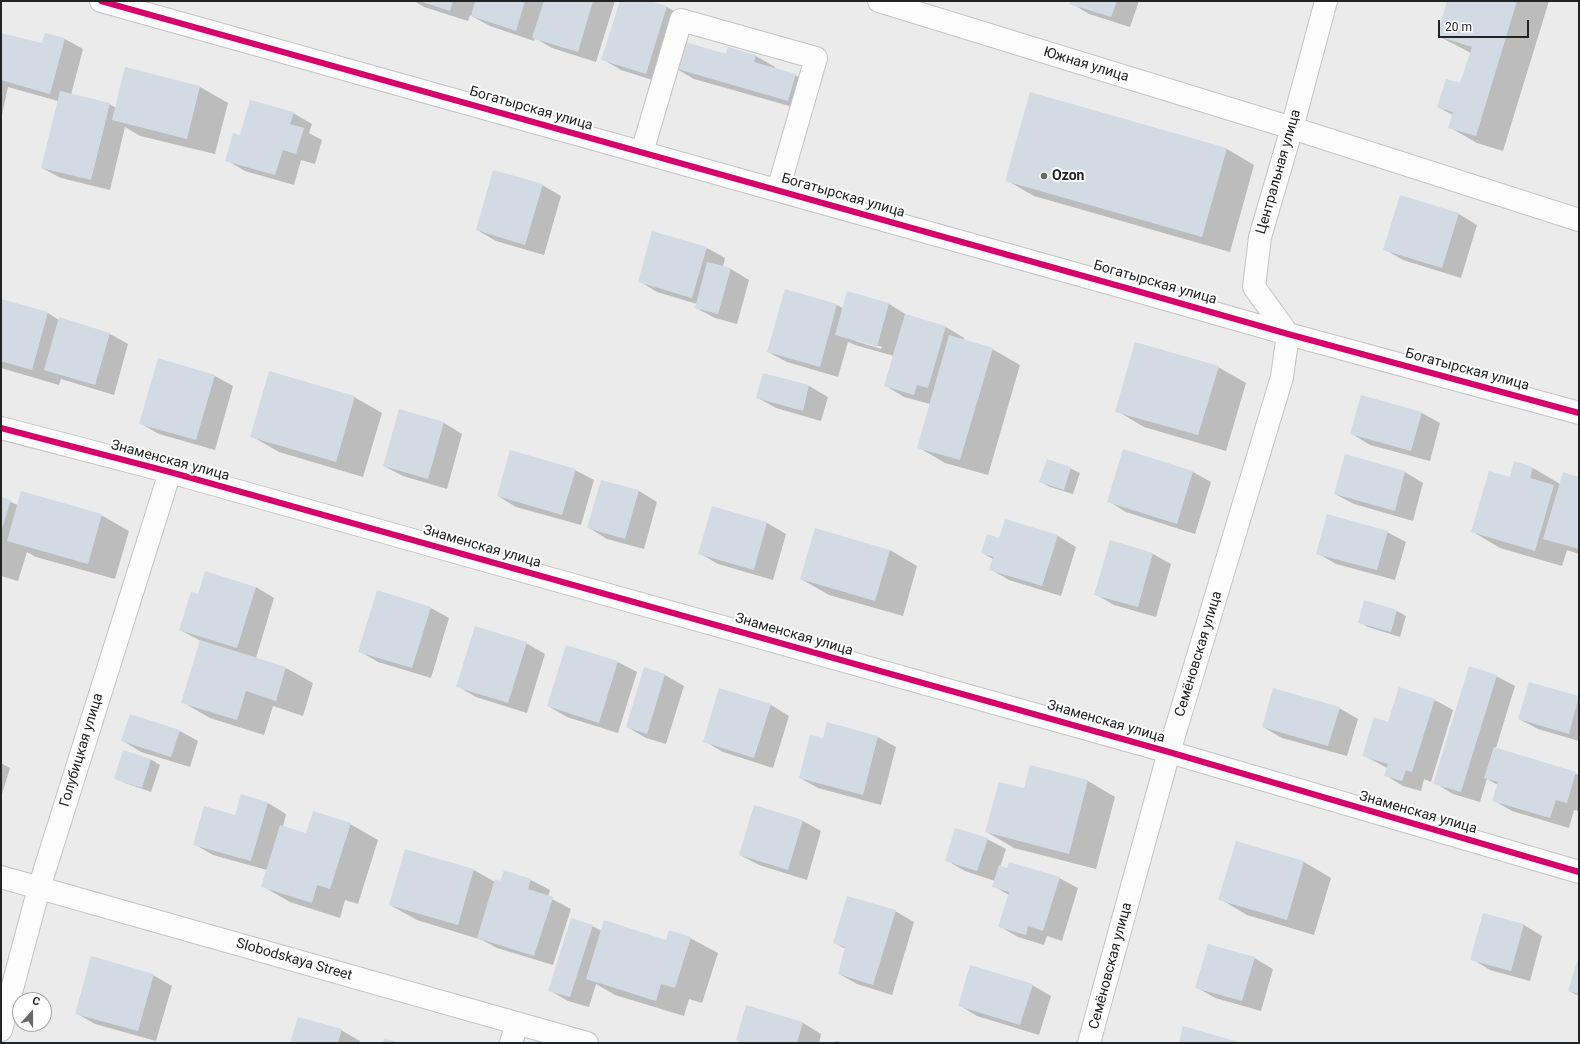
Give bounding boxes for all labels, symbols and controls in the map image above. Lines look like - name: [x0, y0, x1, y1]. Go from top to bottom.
- scale bar: [1440, 12, 1531, 38]
- text: 20 m: [1445, 20, 1472, 34]
- street label: Южная улица: [1041, 44, 1131, 86]
- street label: Богатырская улица: [467, 83, 595, 135]
- street label: Центральная улица: [1253, 108, 1305, 236]
- place label: Ozon: [1052, 168, 1084, 184]
- street label: Богатырская улица: [779, 170, 907, 222]
- marker: Ozon: [1039, 171, 1049, 181]
- street label: Богатырская улица: [1091, 257, 1219, 309]
- street label: Богатырская улица: [1403, 345, 1531, 395]
- street label: Знаменская улица: [109, 437, 231, 485]
- street label: Знаменская улица: [421, 522, 543, 572]
- street label: Семёновская улица: [1172, 589, 1226, 719]
- street label: Знаменская улица: [733, 610, 855, 660]
- street label: Голубицкая улица: [57, 691, 107, 809]
- street label: Знаменская улица: [1045, 697, 1167, 747]
- street label: Знаменская улица: [1357, 788, 1479, 838]
- street label: Семёновская улица: [1086, 901, 1136, 1031]
- street label: Slobodskaya Street: [234, 935, 354, 985]
- north arrow: [12, 992, 52, 1032]
- text: С: [30, 994, 42, 1009]

